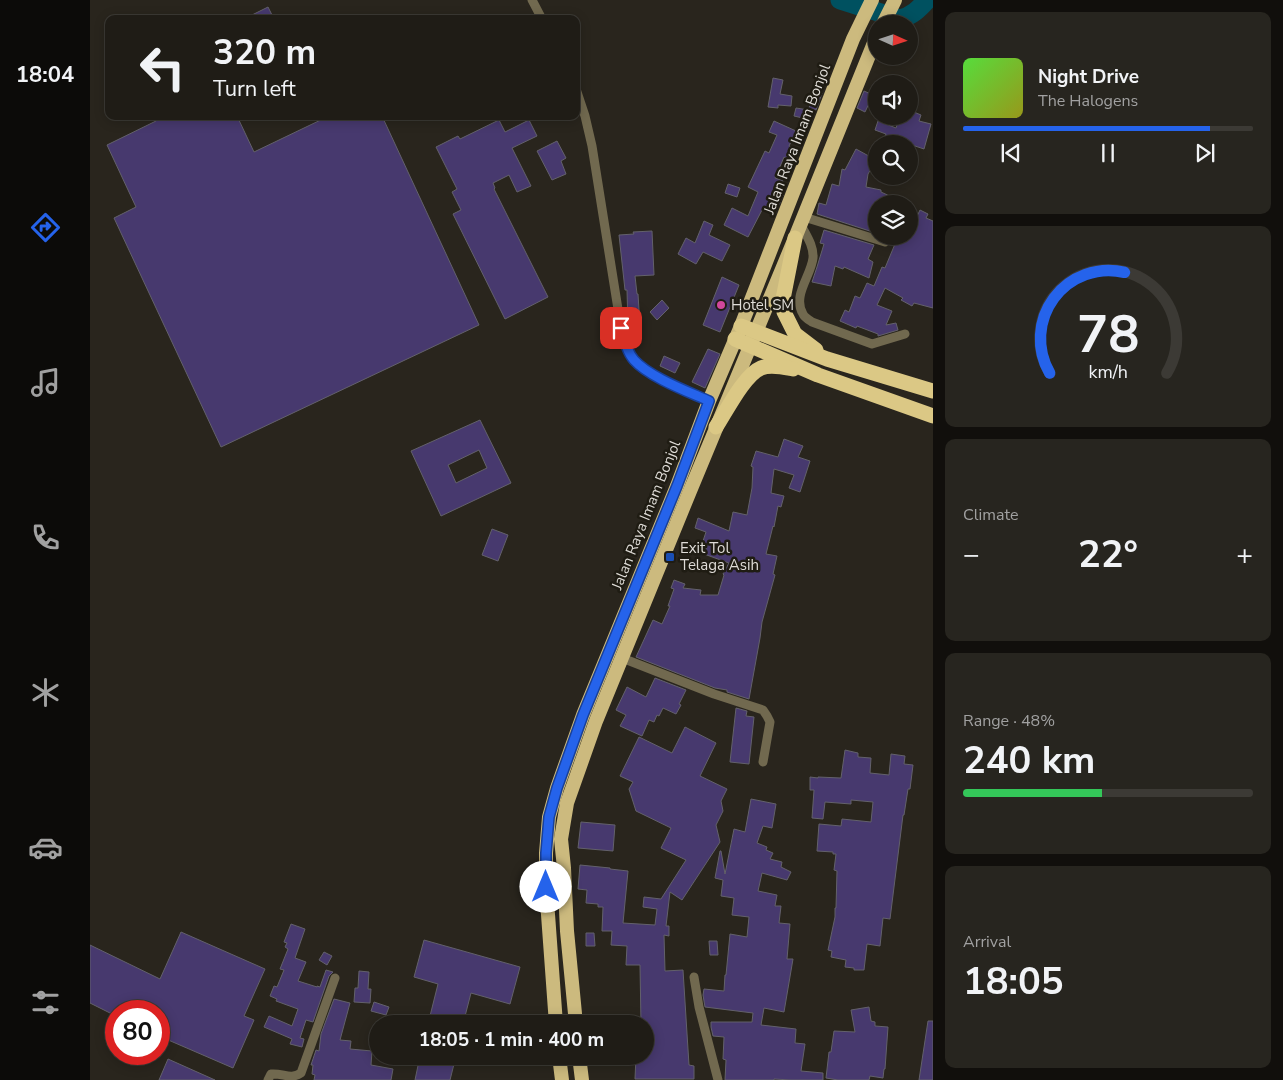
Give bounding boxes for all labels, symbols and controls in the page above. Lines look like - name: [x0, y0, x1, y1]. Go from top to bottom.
- north arrow: [868, 15, 918, 65]
- map controls: [868, 15, 918, 245]
- text: 320 m: [213, 29, 316, 76]
- icon: left: [130, 35, 195, 100]
- text: 18:04: [16, 60, 74, 90]
- street label: Jalan Raya Imam Bonjol: [759, 60, 835, 218]
- text: Night Drive: [1038, 64, 1139, 90]
- text: Turn left: [213, 74, 296, 104]
- button: sound: [868, 75, 918, 125]
- text: The Halogens: [1038, 90, 1138, 112]
- button: search: [868, 135, 918, 185]
- icon: previous: [997, 139, 1025, 167]
- icon: pause: [1094, 139, 1122, 167]
- icon: next: [1191, 139, 1219, 167]
- button: layers: [868, 195, 918, 245]
- icon: directions: [28, 210, 63, 245]
- place label: Hotel SM: [731, 295, 794, 315]
- marker: Hotel SM: [715, 299, 727, 311]
- text: 78: [1077, 299, 1139, 370]
- pin: [600, 307, 642, 349]
- icon: arrive: [607, 314, 635, 342]
- text: km/h: [1088, 360, 1128, 384]
- icon: music: [28, 365, 63, 400]
- street label: Jalan Raya Imam Bonjol: [606, 437, 685, 594]
- text: Climate: [963, 504, 1018, 526]
- icon: phone: [28, 520, 63, 555]
- text: 22°: [1078, 529, 1138, 580]
- text: −: [963, 536, 980, 574]
- text: +: [1236, 536, 1253, 574]
- place label: Exit Tol Telaga Asih: [680, 538, 759, 575]
- marker: Exit Tol Telaga Asih: [664, 551, 676, 563]
- icon: climate: [28, 675, 63, 710]
- text: Range · 48%: [963, 710, 1055, 732]
- text: 240 km: [963, 735, 1095, 786]
- icon: car: [28, 830, 63, 865]
- position arrow: [519, 860, 571, 912]
- text: Arrival: [963, 931, 1011, 953]
- text: 18:05: [963, 956, 1064, 1007]
- icon: filters: [28, 985, 63, 1020]
- speed limit sign: 80: [105, 1000, 170, 1065]
- text: 18:05 · 1 min · 400 m: [419, 1027, 604, 1053]

